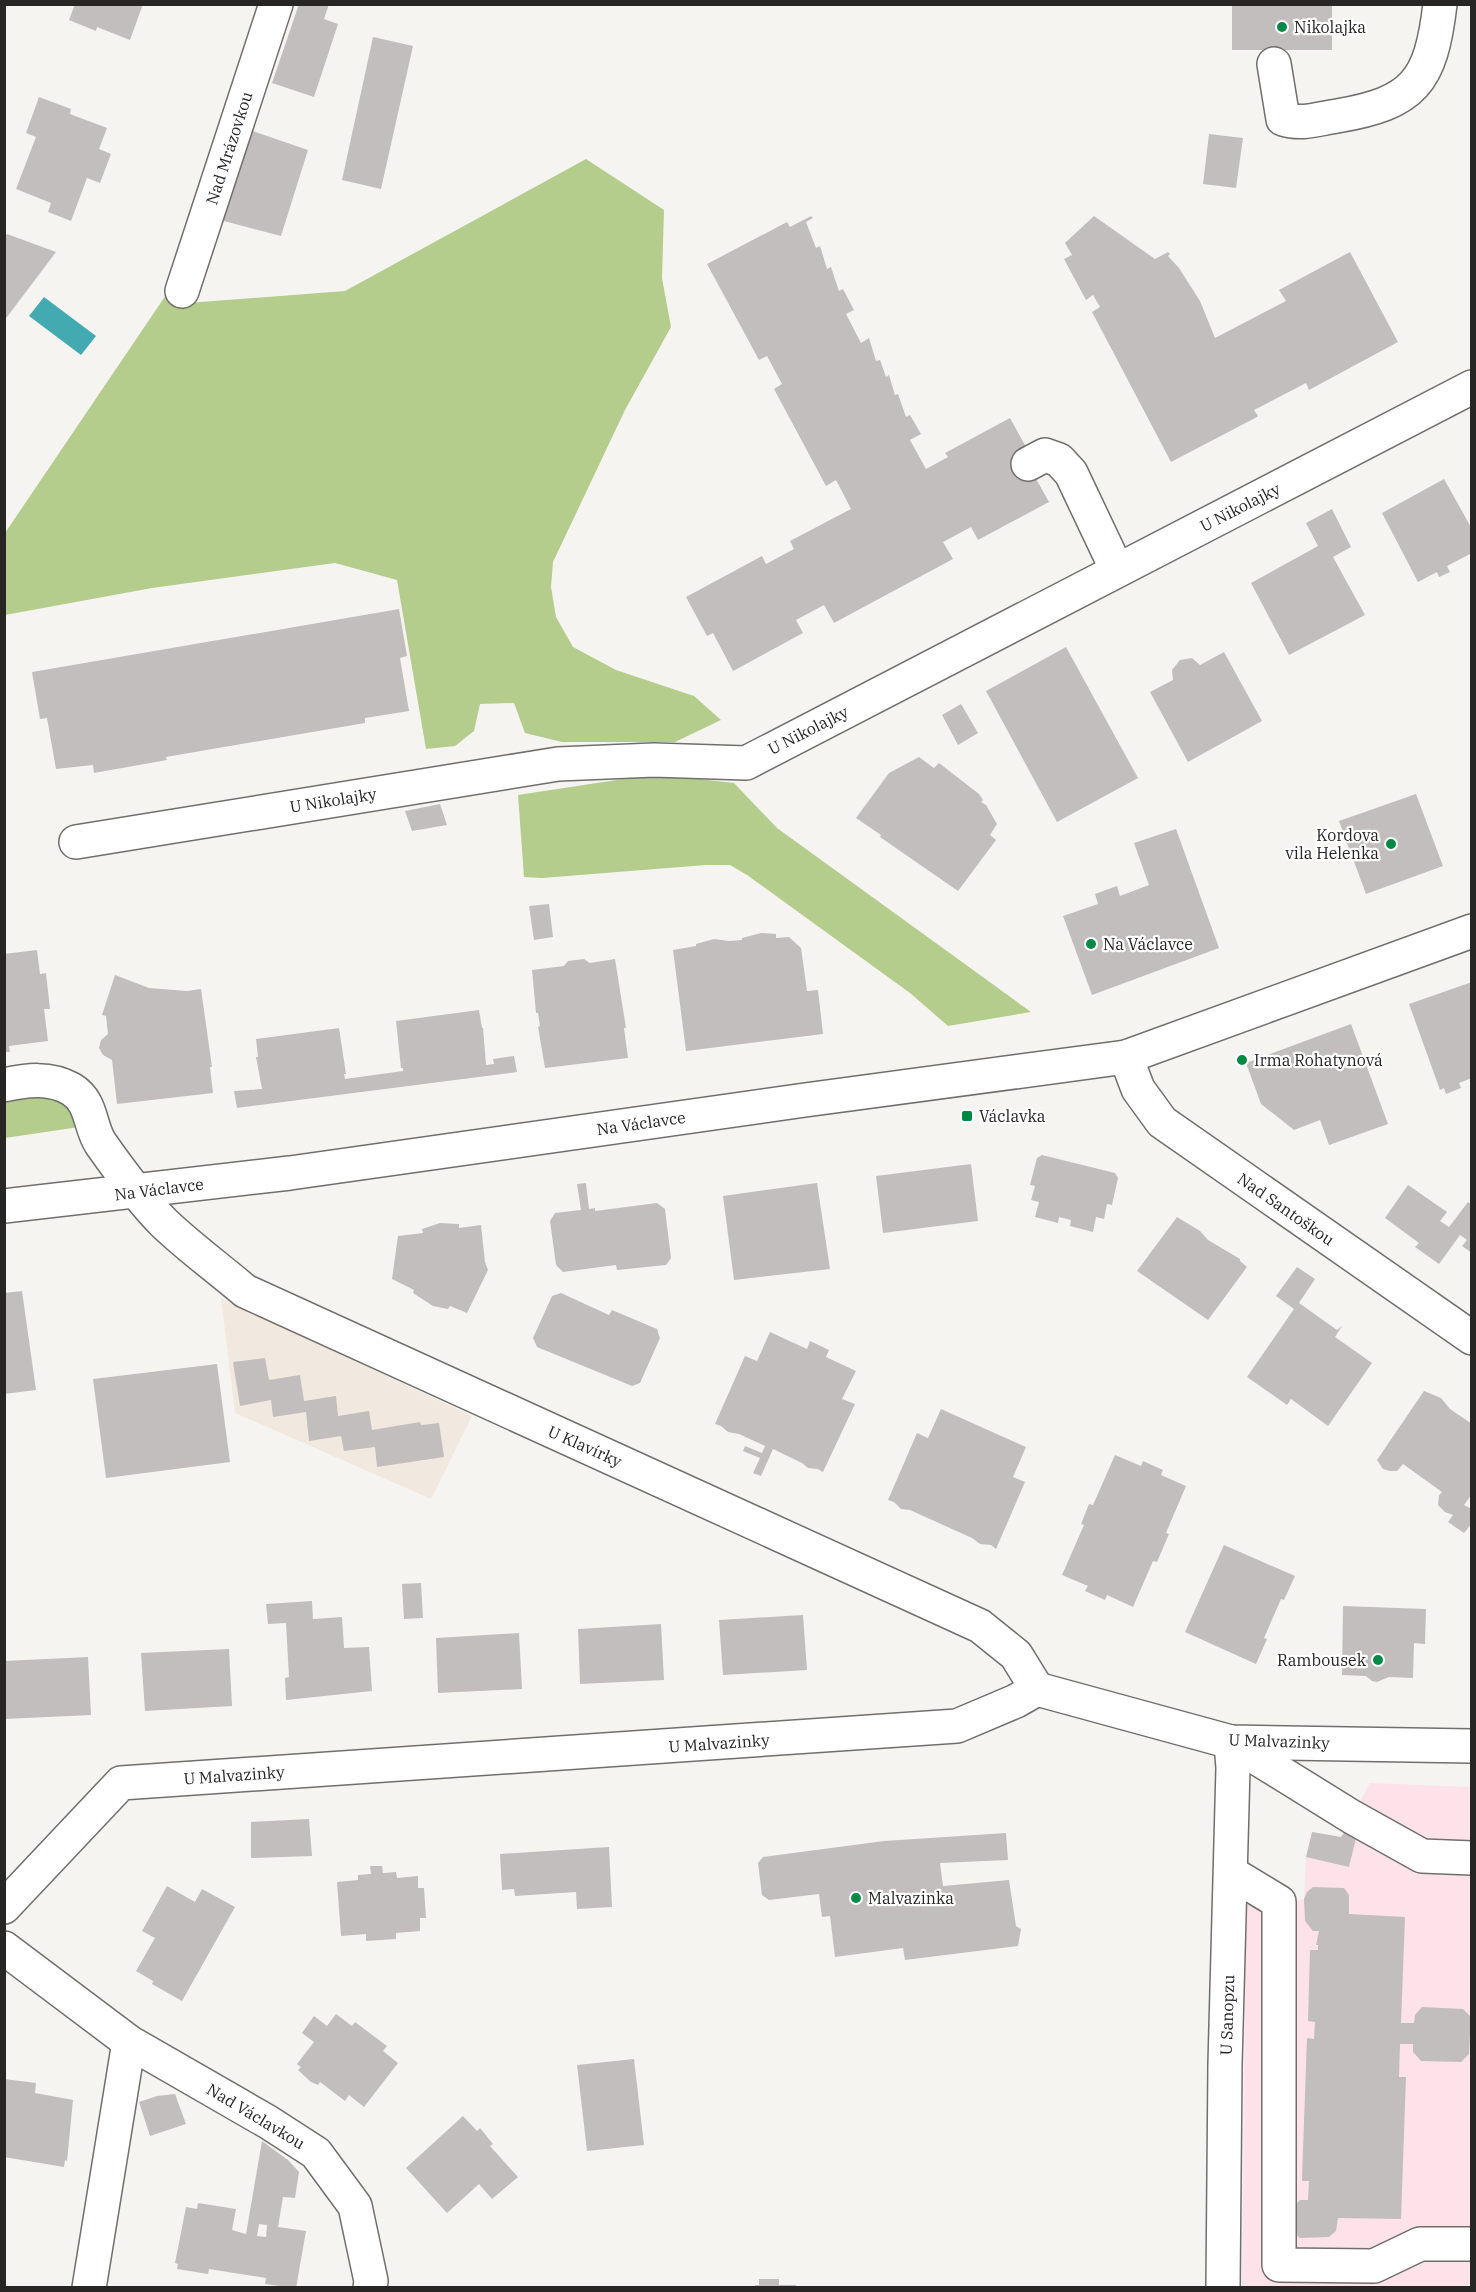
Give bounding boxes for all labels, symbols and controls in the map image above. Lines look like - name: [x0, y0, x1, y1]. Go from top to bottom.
- place label: Nikolajka: [1294, 17, 1366, 37]
- marker: Nikolajka: [1275, 20, 1289, 34]
- street label: Nad Mrázovkou: [201, 89, 257, 207]
- street label: U Nikolajky: [1197, 478, 1284, 536]
- street label: U Nikolajky: [765, 701, 852, 759]
- street label: U Nikolajky: [288, 783, 378, 817]
- place label: Kordova vila Helenka: [1285, 825, 1379, 863]
- marker: Kordova vila Helenka: [1384, 837, 1398, 851]
- place label: Na Václavce: [1103, 934, 1193, 954]
- marker: Na Václavce: [1084, 937, 1098, 951]
- place label: Irma Rohatynová: [1254, 1050, 1383, 1070]
- marker: Irma Rohatynová: [1235, 1053, 1249, 1067]
- place label: Václavka: [979, 1106, 1046, 1126]
- street label: Na Václavce: [595, 1107, 687, 1139]
- marker: Václavka: [960, 1109, 974, 1123]
- street label: Nad Santoškou: [1234, 1168, 1338, 1250]
- street label: Na Václavce: [113, 1174, 205, 1204]
- street label: U Klavírky: [545, 1421, 625, 1471]
- place label: Rambousek: [1277, 1650, 1367, 1670]
- marker: Rambousek: [1371, 1653, 1385, 1667]
- street label: U Malvazinky: [668, 1729, 771, 1757]
- street label: U Malvazinky: [1228, 1729, 1330, 1753]
- street label: U Malvazinky: [183, 1761, 286, 1789]
- place label: Malvazinka: [868, 1888, 954, 1908]
- marker: Malvazinka: [849, 1891, 863, 1905]
- street label: U Sanopzu: [1216, 1974, 1238, 2056]
- street label: Nad Václavkou: [203, 2079, 309, 2153]

